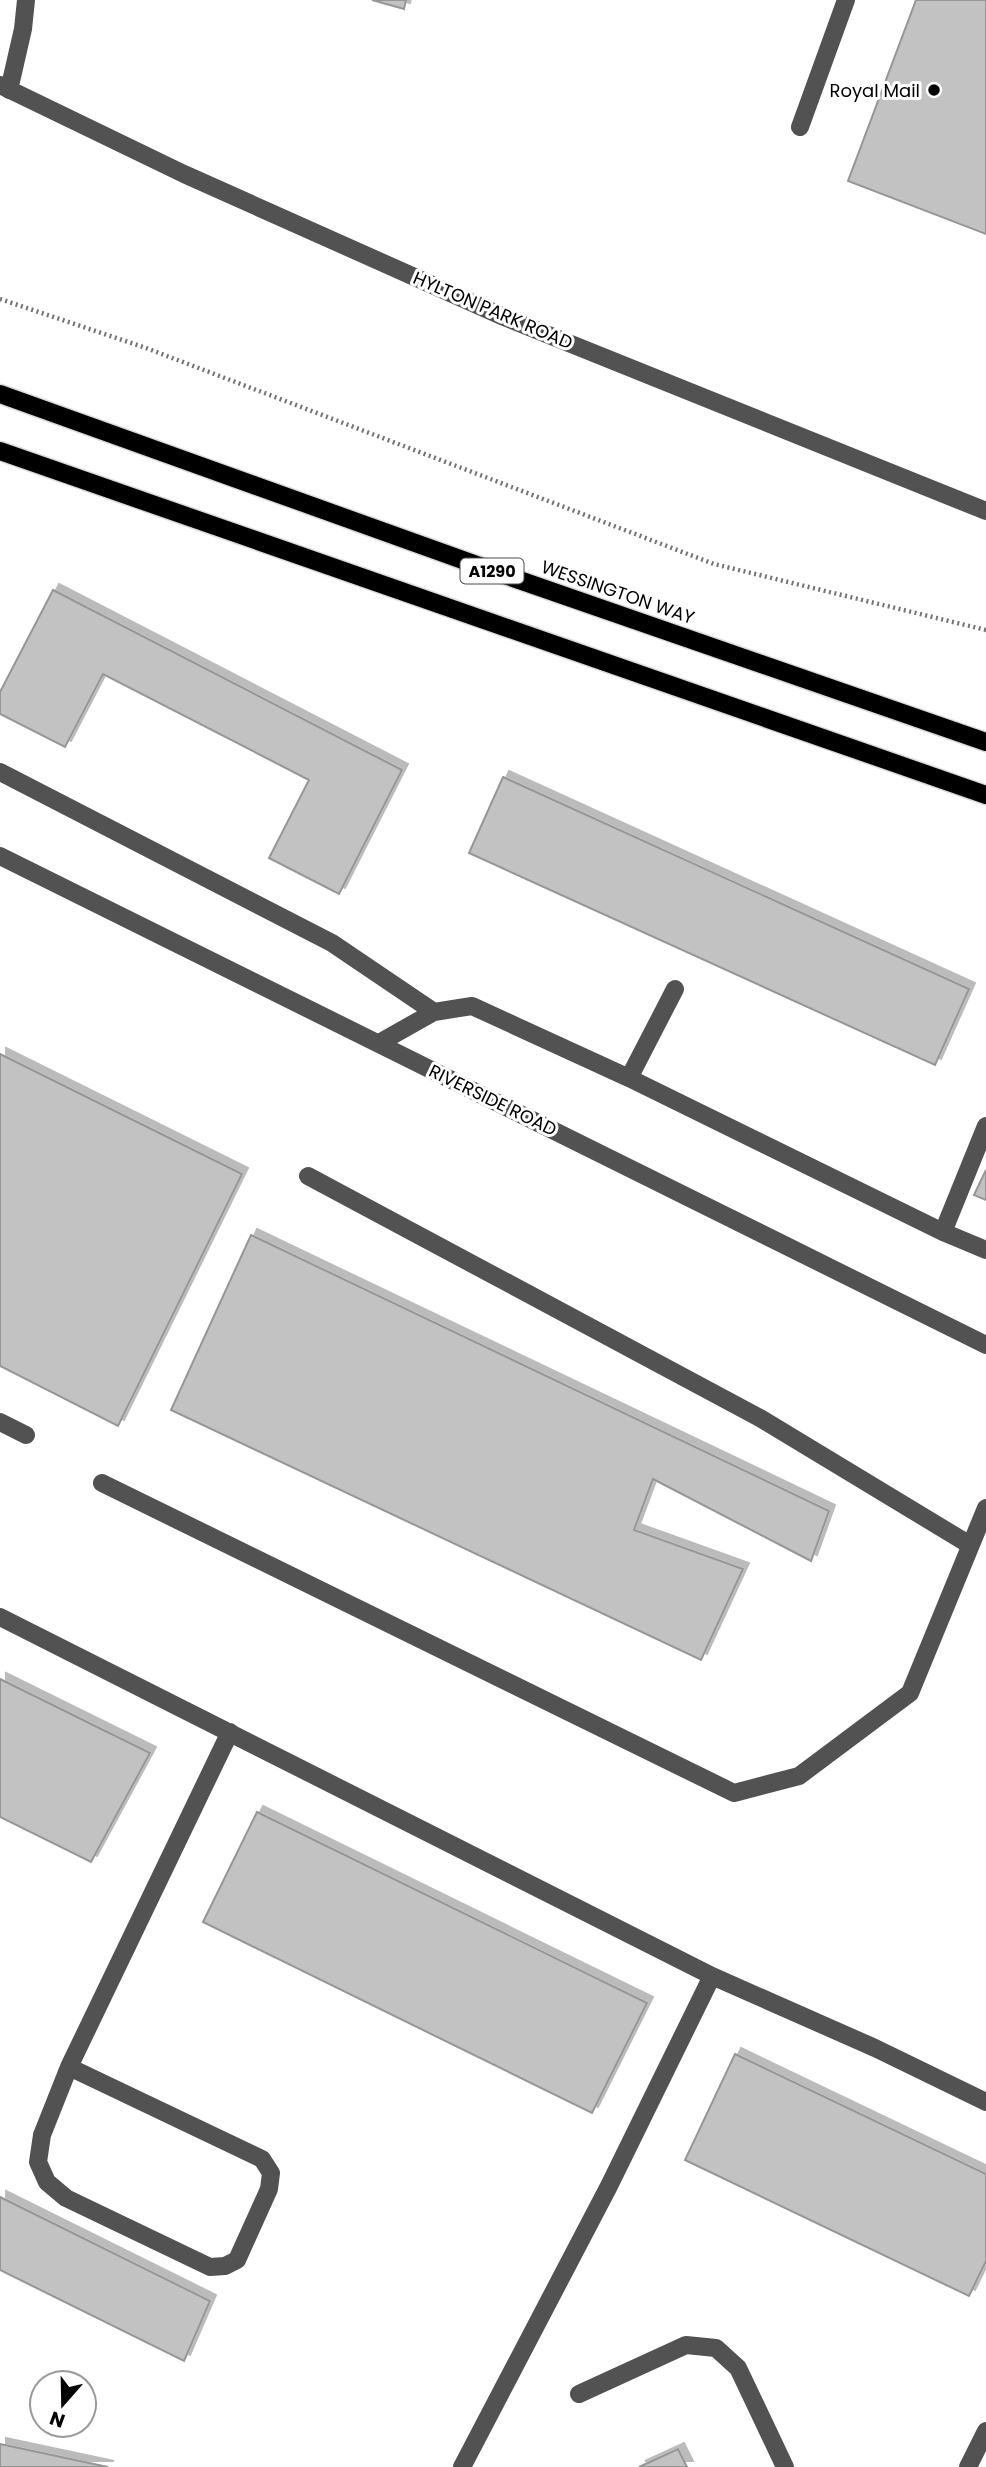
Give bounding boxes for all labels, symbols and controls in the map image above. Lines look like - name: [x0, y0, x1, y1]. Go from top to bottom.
- place label: Royal Mail: [829, 78, 920, 103]
- marker: Royal Mail: [926, 82, 942, 98]
- street label: HYLTON PARK ROAD: [409, 265, 577, 355]
- street label: WESSINGTON WAY: [538, 554, 698, 630]
- road number: A1290: [461, 558, 524, 584]
- street label: RIVERSIDE ROAD: [425, 1058, 561, 1142]
- north arrow: [28, 2369, 98, 2439]
- text: N: [46, 2404, 69, 2435]

